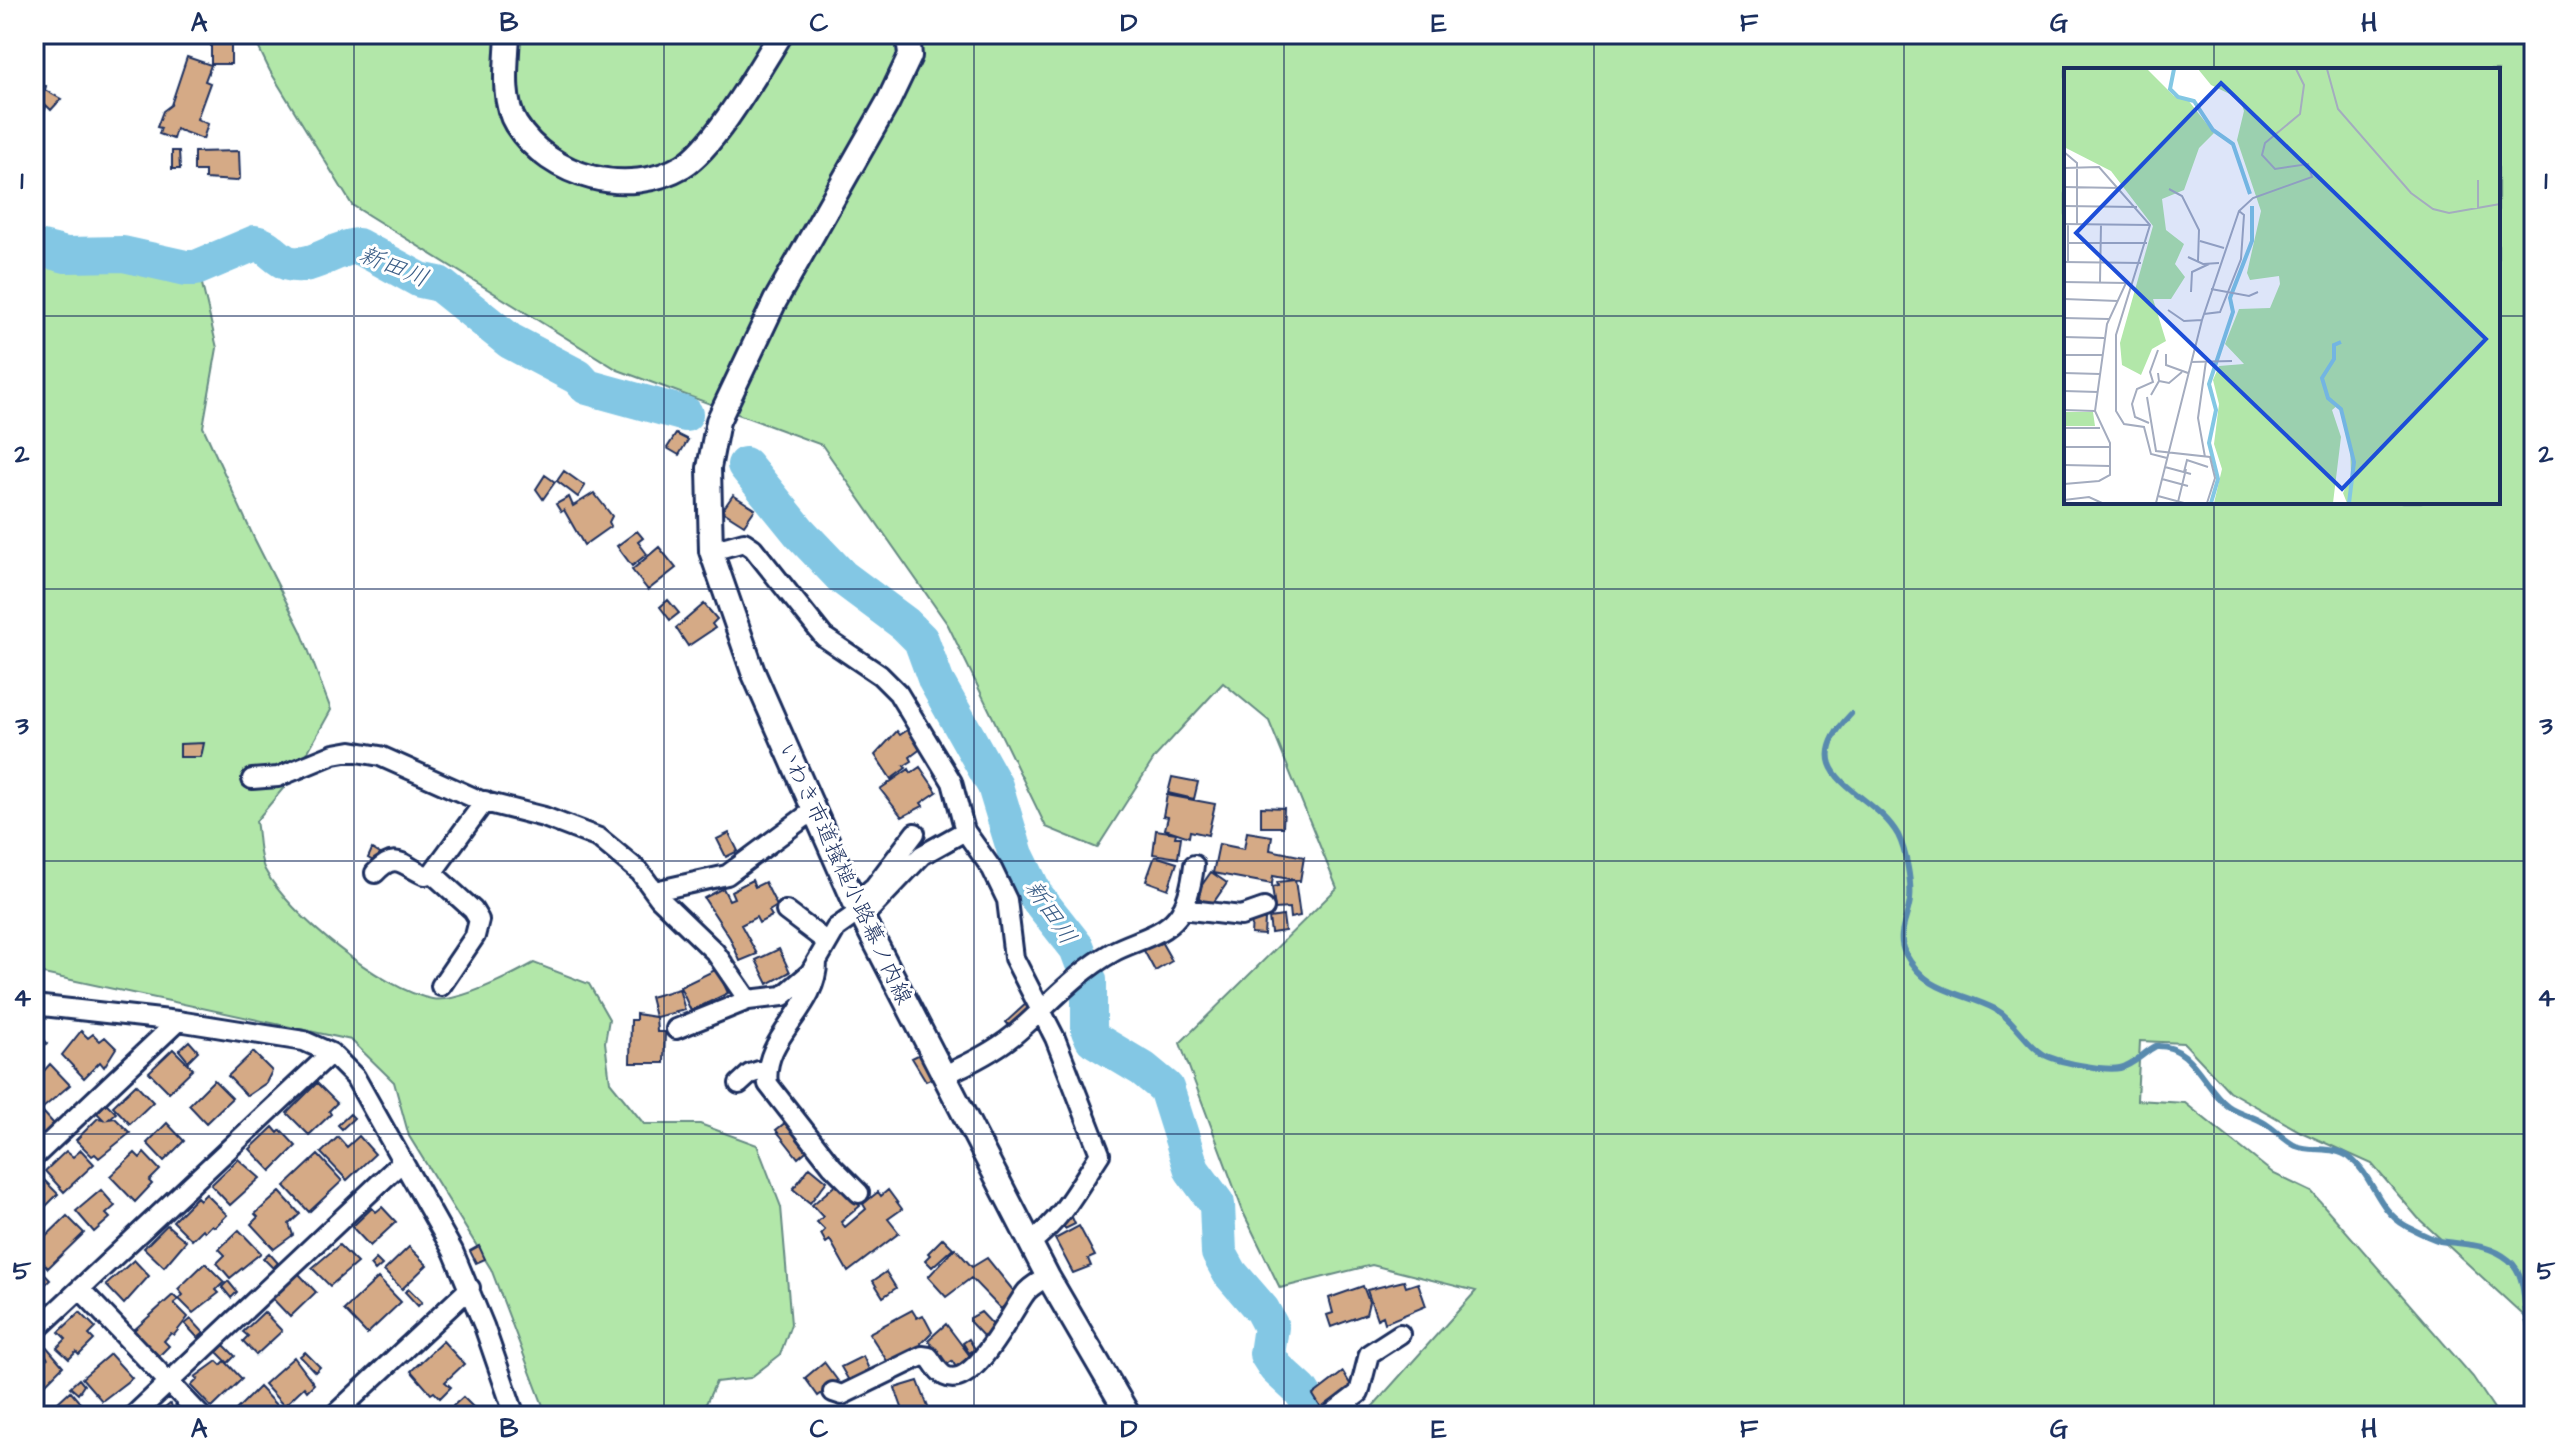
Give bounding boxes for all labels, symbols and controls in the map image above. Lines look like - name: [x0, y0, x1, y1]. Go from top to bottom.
- text: A: [191, 5, 208, 41]
- text: B: [500, 5, 519, 41]
- text: C: [810, 5, 829, 41]
- text: D: [1121, 5, 1138, 41]
- text: E: [1431, 5, 1447, 41]
- text: F: [1740, 5, 1759, 41]
- text: G: [2050, 5, 2068, 41]
- text: H: [2361, 5, 2377, 41]
- inset map: [2064, 68, 2500, 504]
- text: 1: [20, 163, 24, 199]
- text: 1: [2544, 163, 2548, 199]
- water label: 新田川: [354, 238, 433, 296]
- text: 2: [14, 436, 30, 472]
- text: 2: [2538, 436, 2554, 472]
- text: 3: [14, 708, 29, 744]
- text: 3: [2538, 708, 2553, 744]
- street label: いわき市道搔槌小路幕ノ内線: [770, 737, 919, 1010]
- water label: 新田川: [1016, 873, 1084, 952]
- text: 4: [13, 980, 31, 1016]
- text: 4: [2537, 980, 2555, 1016]
- text: 5: [13, 1253, 32, 1289]
- text: 5: [2537, 1253, 2556, 1289]
- text: A: [191, 1411, 208, 1447]
- text: B: [500, 1411, 519, 1447]
- text: C: [810, 1411, 829, 1447]
- text: D: [1121, 1411, 1138, 1447]
- text: E: [1431, 1411, 1447, 1447]
- text: F: [1740, 1411, 1759, 1447]
- text: G: [2050, 1411, 2068, 1447]
- text: H: [2361, 1411, 2377, 1447]

